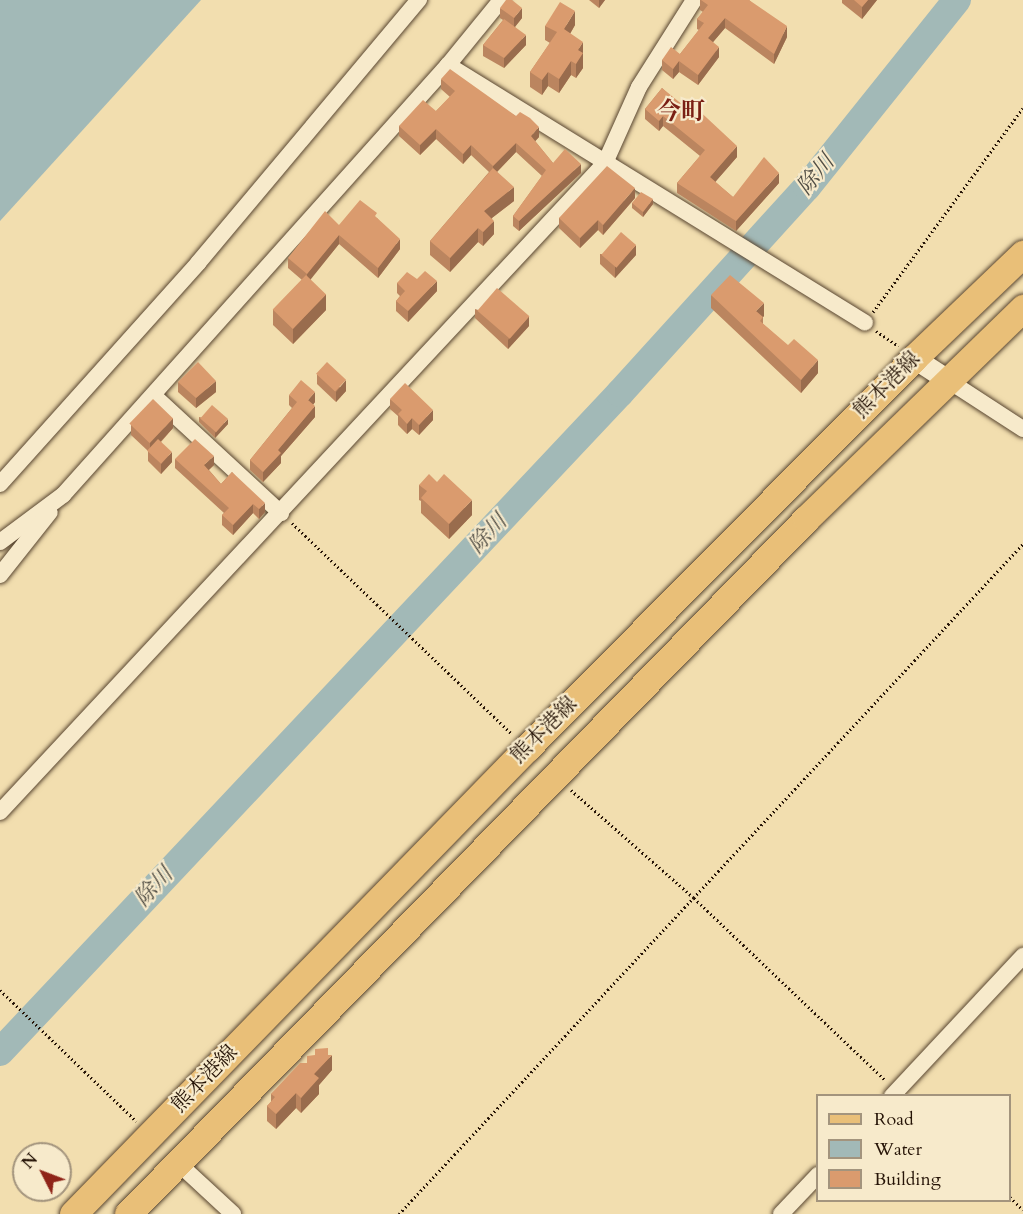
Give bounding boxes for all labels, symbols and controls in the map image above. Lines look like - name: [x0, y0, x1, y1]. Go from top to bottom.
- district label: 今町: [657, 98, 705, 126]
- water label: 除川: [792, 150, 840, 200]
- street label: 熊本港線: [848, 346, 926, 424]
- water label: 除川: [463, 509, 513, 559]
- street label: 熊本港線: [505, 691, 583, 769]
- water label: 除川: [129, 862, 179, 912]
- street label: 熊本港線: [167, 1040, 243, 1118]
- legend: [816, 1094, 1011, 1202]
- text: Road: [874, 1107, 914, 1132]
- text: Water: [874, 1137, 922, 1162]
- north arrow: [12, 1142, 72, 1202]
- text: N: [17, 1149, 43, 1174]
- text: Building: [874, 1167, 941, 1192]

